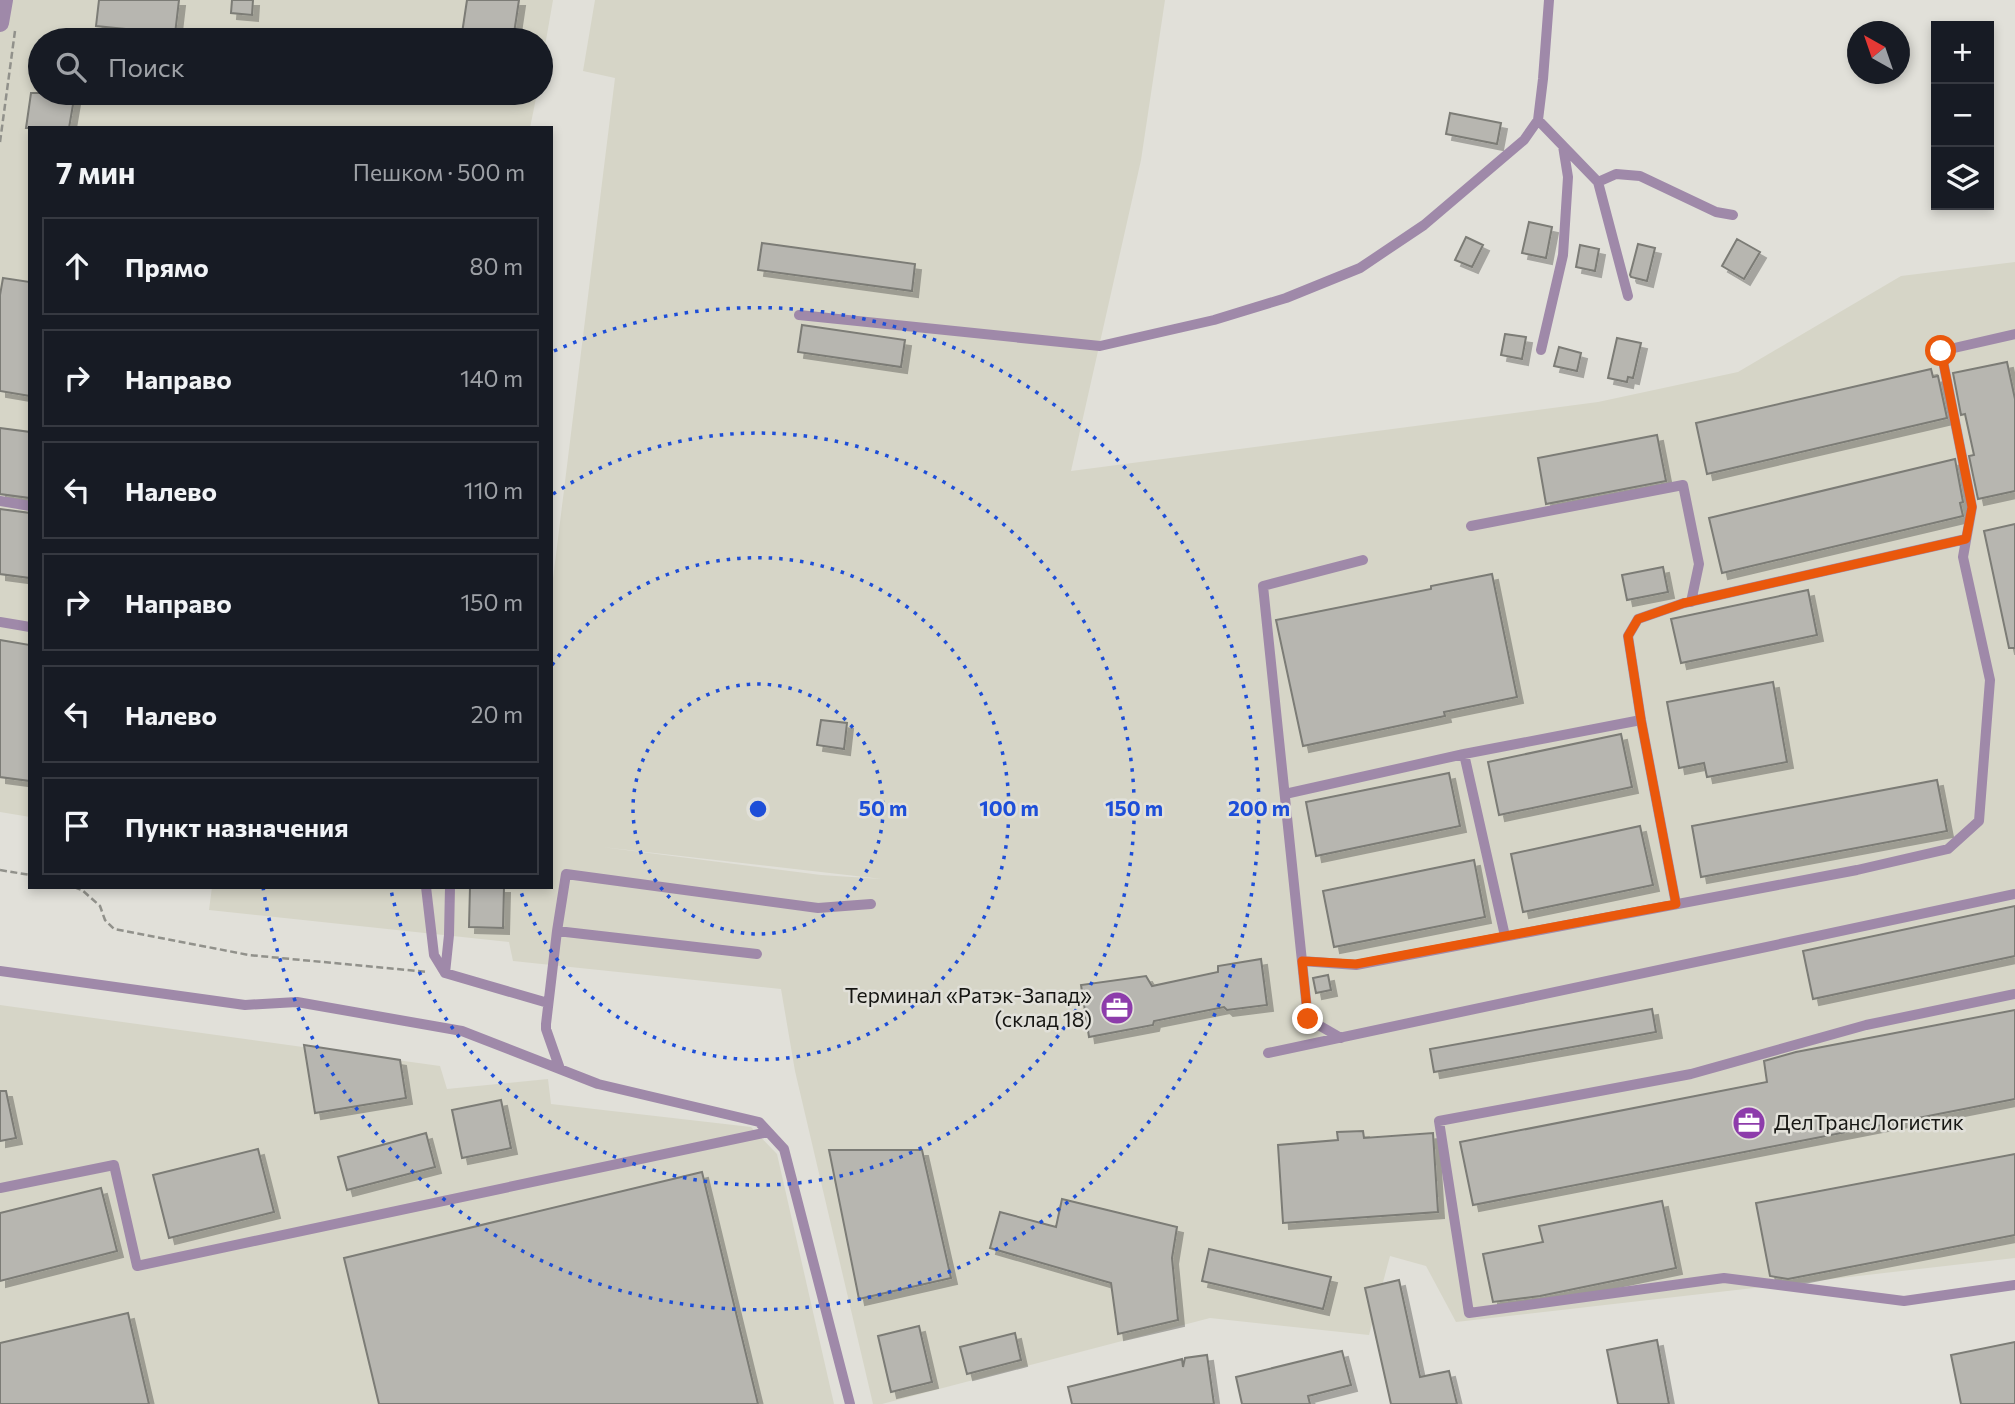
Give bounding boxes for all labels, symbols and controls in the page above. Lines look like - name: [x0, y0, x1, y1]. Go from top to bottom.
- north arrow: [1847, 21, 1910, 84]
- map controls: [1931, 21, 1994, 210]
- button: +: [1931, 21, 1994, 84]
- search box: [28, 28, 553, 105]
- icon: search: [52, 48, 90, 86]
- text: Поиск: [108, 51, 185, 82]
- button: −: [1931, 84, 1994, 147]
- button: layers: [1931, 147, 1994, 210]
- text: 7 мин: [56, 153, 135, 190]
- text: Пешком · 500 m: [353, 158, 525, 186]
- icon: ahead: [58, 247, 96, 285]
- text: Прямо: [125, 251, 209, 282]
- text: 80 m: [470, 252, 523, 280]
- route start: [1925, 335, 1956, 366]
- icon: right: [58, 359, 96, 397]
- text: Направо: [125, 363, 232, 394]
- text: 140 m: [460, 364, 523, 392]
- icon: left: [58, 471, 96, 509]
- text: Налево: [125, 475, 217, 506]
- text: 110 m: [464, 476, 523, 504]
- icon: right: [58, 583, 96, 621]
- text: Направо: [125, 587, 232, 618]
- text: 150 m: [460, 588, 523, 616]
- icon: left: [58, 695, 96, 733]
- text: Налево: [125, 699, 217, 730]
- text: 20 m: [471, 700, 523, 728]
- text: 50 m: [859, 795, 907, 820]
- text: 100 m: [979, 795, 1039, 820]
- text: 150 m: [1105, 795, 1163, 820]
- text: 200 m: [1228, 795, 1290, 820]
- centre of rings: [746, 797, 770, 821]
- icon: arrive: [58, 807, 96, 845]
- text: Пункт назначения: [125, 811, 349, 842]
- place label: Терминал «Ратэк-Запад» (склад 18): [845, 982, 1092, 1031]
- office icon: Терминал «Ратэк-Запад» (склад 18): [1098, 989, 1136, 1027]
- route end: [1292, 1003, 1323, 1034]
- office icon: ДелТрансЛогистик: [1730, 1104, 1768, 1142]
- place label: ДелТрансЛогистик: [1774, 1109, 1964, 1134]

